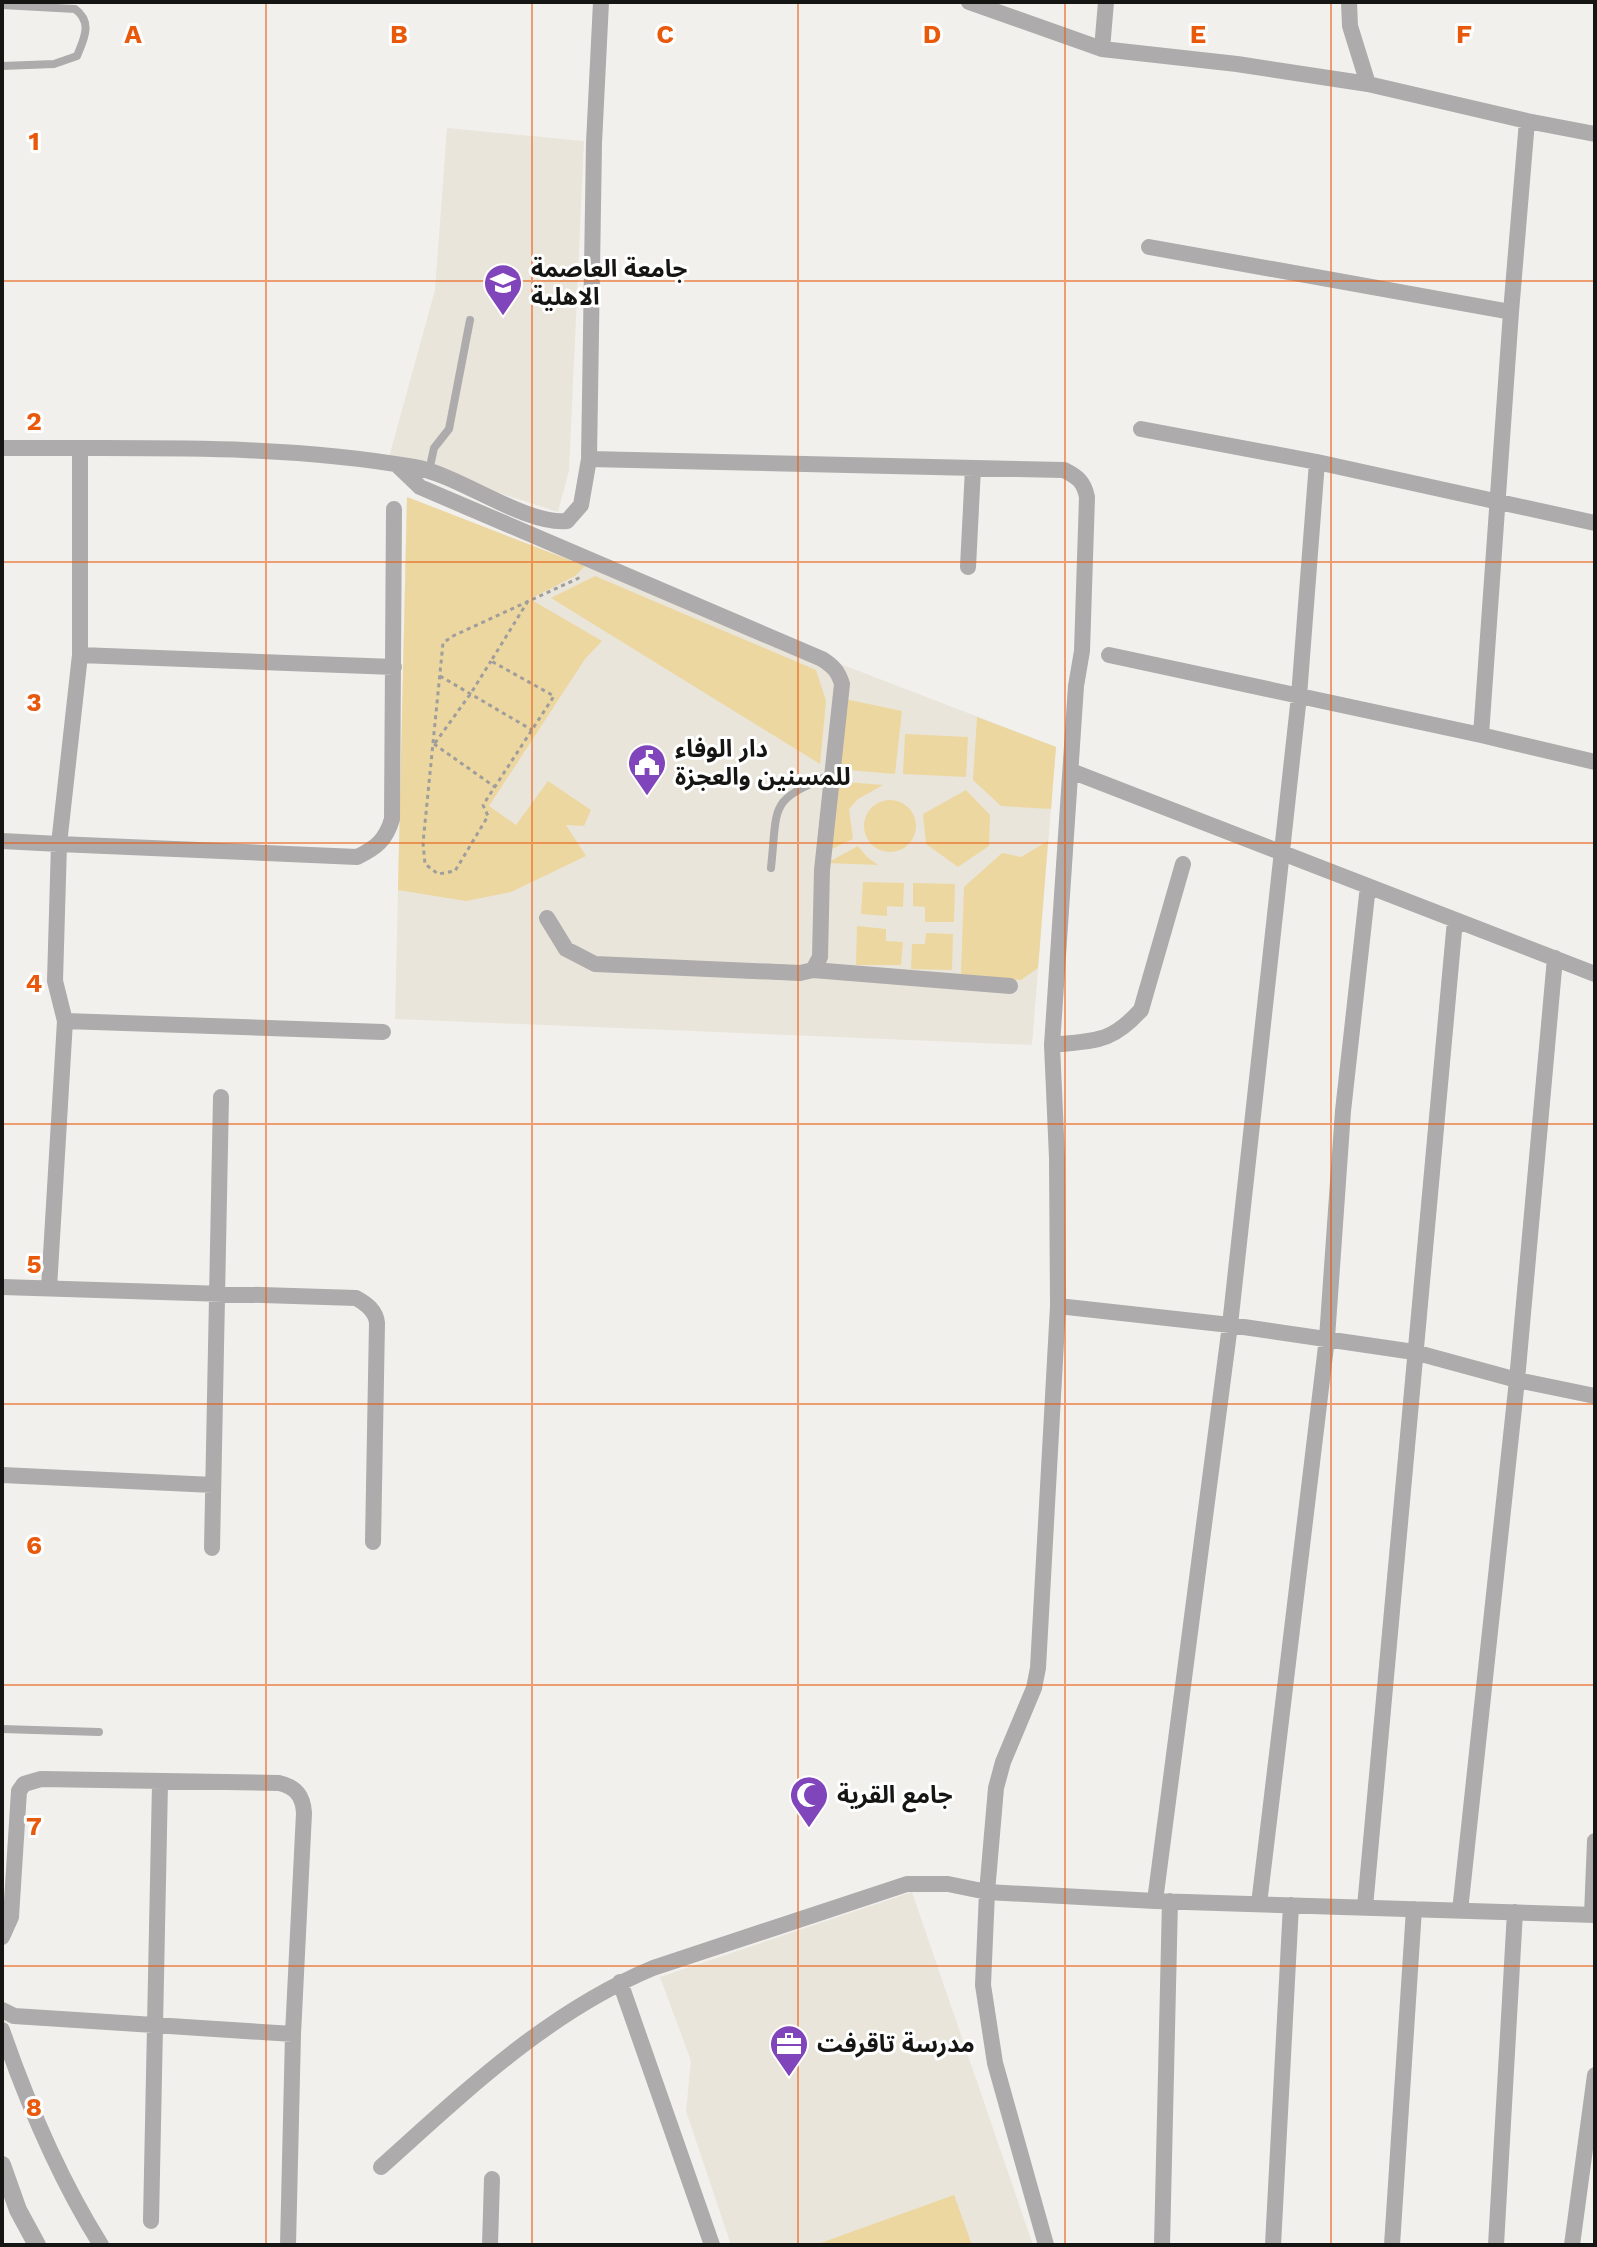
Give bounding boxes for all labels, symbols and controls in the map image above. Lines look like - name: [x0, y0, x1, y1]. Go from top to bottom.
- text: A: [124, 19, 142, 49]
- text: B: [390, 19, 408, 49]
- text: C: [656, 19, 674, 49]
- text: D: [923, 19, 941, 49]
- text: E: [1190, 19, 1206, 49]
- text: F: [1456, 19, 1472, 49]
- text: 1: [28, 126, 40, 156]
- place label: جامعة العاصمة الاهلية: [531, 255, 687, 311]
- school or university icon: جامعة العاصمة الاهلية: [482, 262, 524, 317]
- text: 2: [26, 406, 42, 436]
- text: 3: [26, 687, 42, 717]
- place label: دار الوفاء للمسنين والعجزة: [675, 735, 851, 791]
- public building icon: دار الوفاء للمسنين والعجزة: [626, 742, 668, 797]
- text: 4: [26, 968, 43, 998]
- text: 5: [26, 1249, 42, 1279]
- text: 6: [26, 1530, 42, 1560]
- mosque icon: جامع القرية: [788, 1774, 830, 1829]
- place label: جامع القرية: [837, 1781, 953, 1813]
- text: 7: [26, 1811, 42, 1841]
- office icon: مدرسة تاقرفت: [768, 2023, 810, 2078]
- place label: مدرسة تاقرفت: [817, 2030, 975, 2058]
- text: 8: [26, 2092, 42, 2122]

